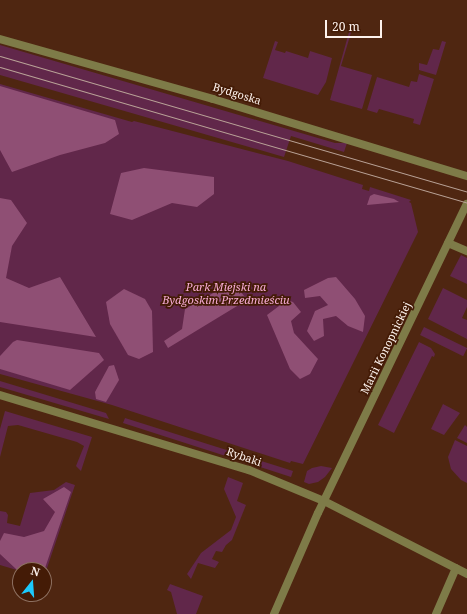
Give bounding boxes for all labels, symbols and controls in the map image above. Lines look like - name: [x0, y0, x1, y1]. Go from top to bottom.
- scale bar: [327, 12, 384, 38]
- text: 20 m: [332, 18, 360, 35]
- street label: Bydgoska: [211, 80, 263, 108]
- park label: Park Miejski na Bydgoskim Przedmieściu: [162, 281, 290, 307]
- street label: Marii Konopnickiej: [358, 300, 414, 396]
- street label: Rybaki: [225, 445, 263, 469]
- north arrow: [12, 562, 52, 602]
- text: N: [29, 563, 42, 579]

